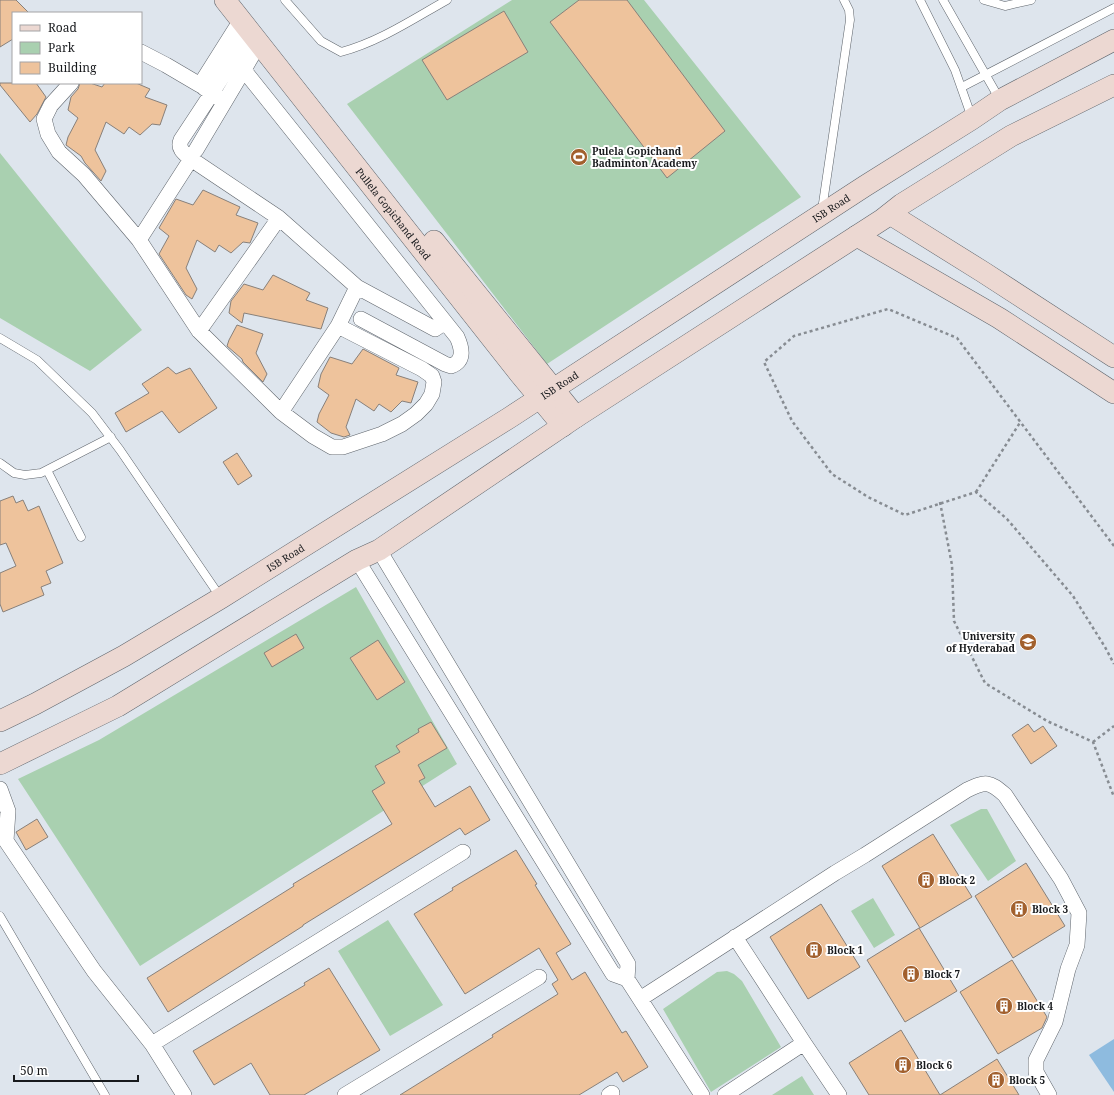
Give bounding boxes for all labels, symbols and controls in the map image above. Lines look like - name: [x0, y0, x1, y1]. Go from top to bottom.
- legend: [12, 12, 142, 84]
- text: Road: [48, 19, 78, 36]
- text: Park: [48, 39, 76, 56]
- text: Building: [48, 59, 97, 76]
- place label: Pulela Gopichand Badminton Academy: [592, 144, 697, 170]
- sports icon: Pulela Gopichand Badminton Academy: [569, 147, 589, 167]
- street label: Pullela Gopichand Road: [353, 165, 434, 263]
- street label: ISB Road: [809, 191, 853, 226]
- street label: ISB Road: [538, 368, 581, 403]
- street label: ISB Road: [264, 541, 307, 575]
- place label: University of Hyderabad: [946, 629, 1016, 655]
- school or university icon: University of Hyderabad: [1018, 632, 1038, 652]
- building icon: Block 2: [916, 870, 936, 890]
- place label: Block 2: [939, 873, 976, 887]
- building icon: Block 3: [1009, 899, 1029, 919]
- place label: Block 3: [1032, 902, 1069, 916]
- building icon: Block 1: [804, 940, 824, 960]
- place label: Block 1: [827, 943, 864, 957]
- building icon: Block 7: [901, 964, 921, 984]
- place label: Block 7: [924, 967, 961, 981]
- building icon: Block 4: [994, 996, 1014, 1016]
- place label: Block 4: [1017, 999, 1054, 1013]
- building icon: Block 6: [893, 1055, 913, 1075]
- scale bar: [14, 1057, 138, 1083]
- place label: Block 6: [916, 1058, 953, 1072]
- text: 50 m: [20, 1062, 48, 1079]
- building icon: Block 5: [986, 1070, 1006, 1090]
- place label: Block 5: [1009, 1073, 1046, 1087]

